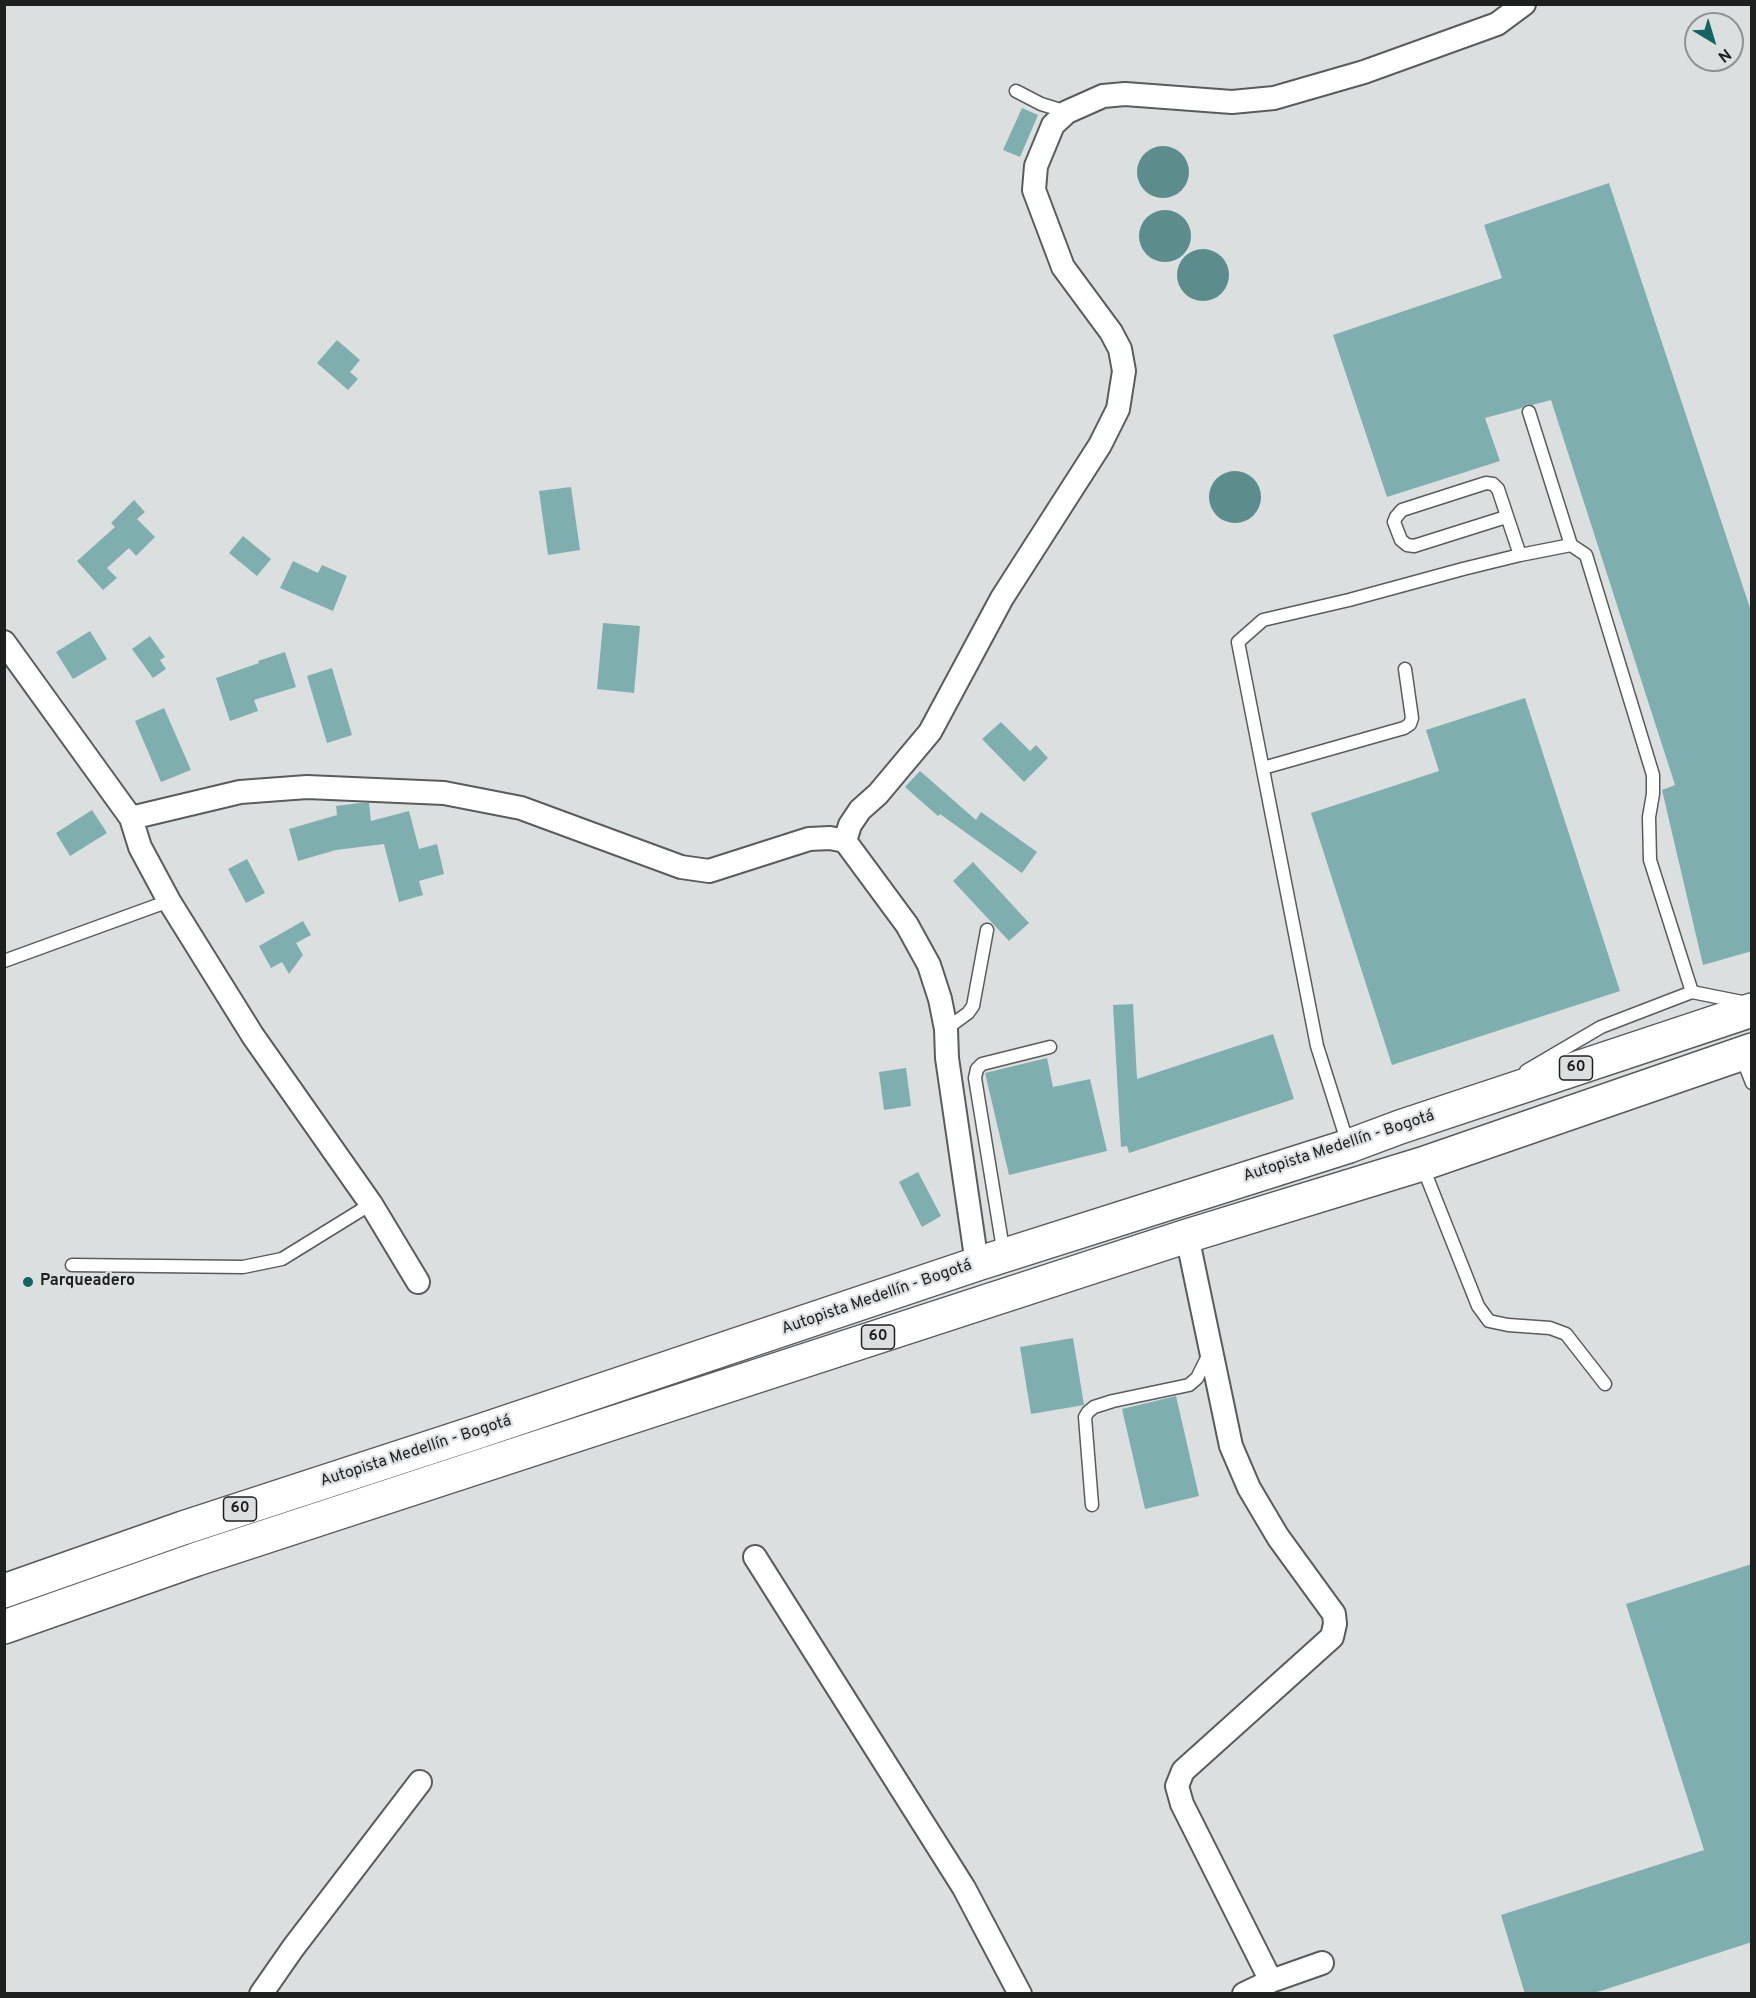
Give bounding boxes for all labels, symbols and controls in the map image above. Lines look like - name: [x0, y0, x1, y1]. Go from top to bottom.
- north arrow: [1684, 12, 1744, 72]
- text: N: [1713, 43, 1735, 66]
- road number: 60: [1560, 1056, 1592, 1080]
- street label: Autopista Medellín - Bogotá: [1241, 1107, 1437, 1187]
- street label: Autopista Medellín - Bogotá: [779, 1256, 975, 1340]
- place label: Parqueadero: [40, 1272, 135, 1292]
- marker: Parqueadero: [21, 1275, 35, 1289]
- road number: 60: [862, 1325, 894, 1349]
- street label: Autopista Medellín - Bogotá: [318, 1412, 514, 1492]
- road number: 60: [224, 1497, 256, 1521]

